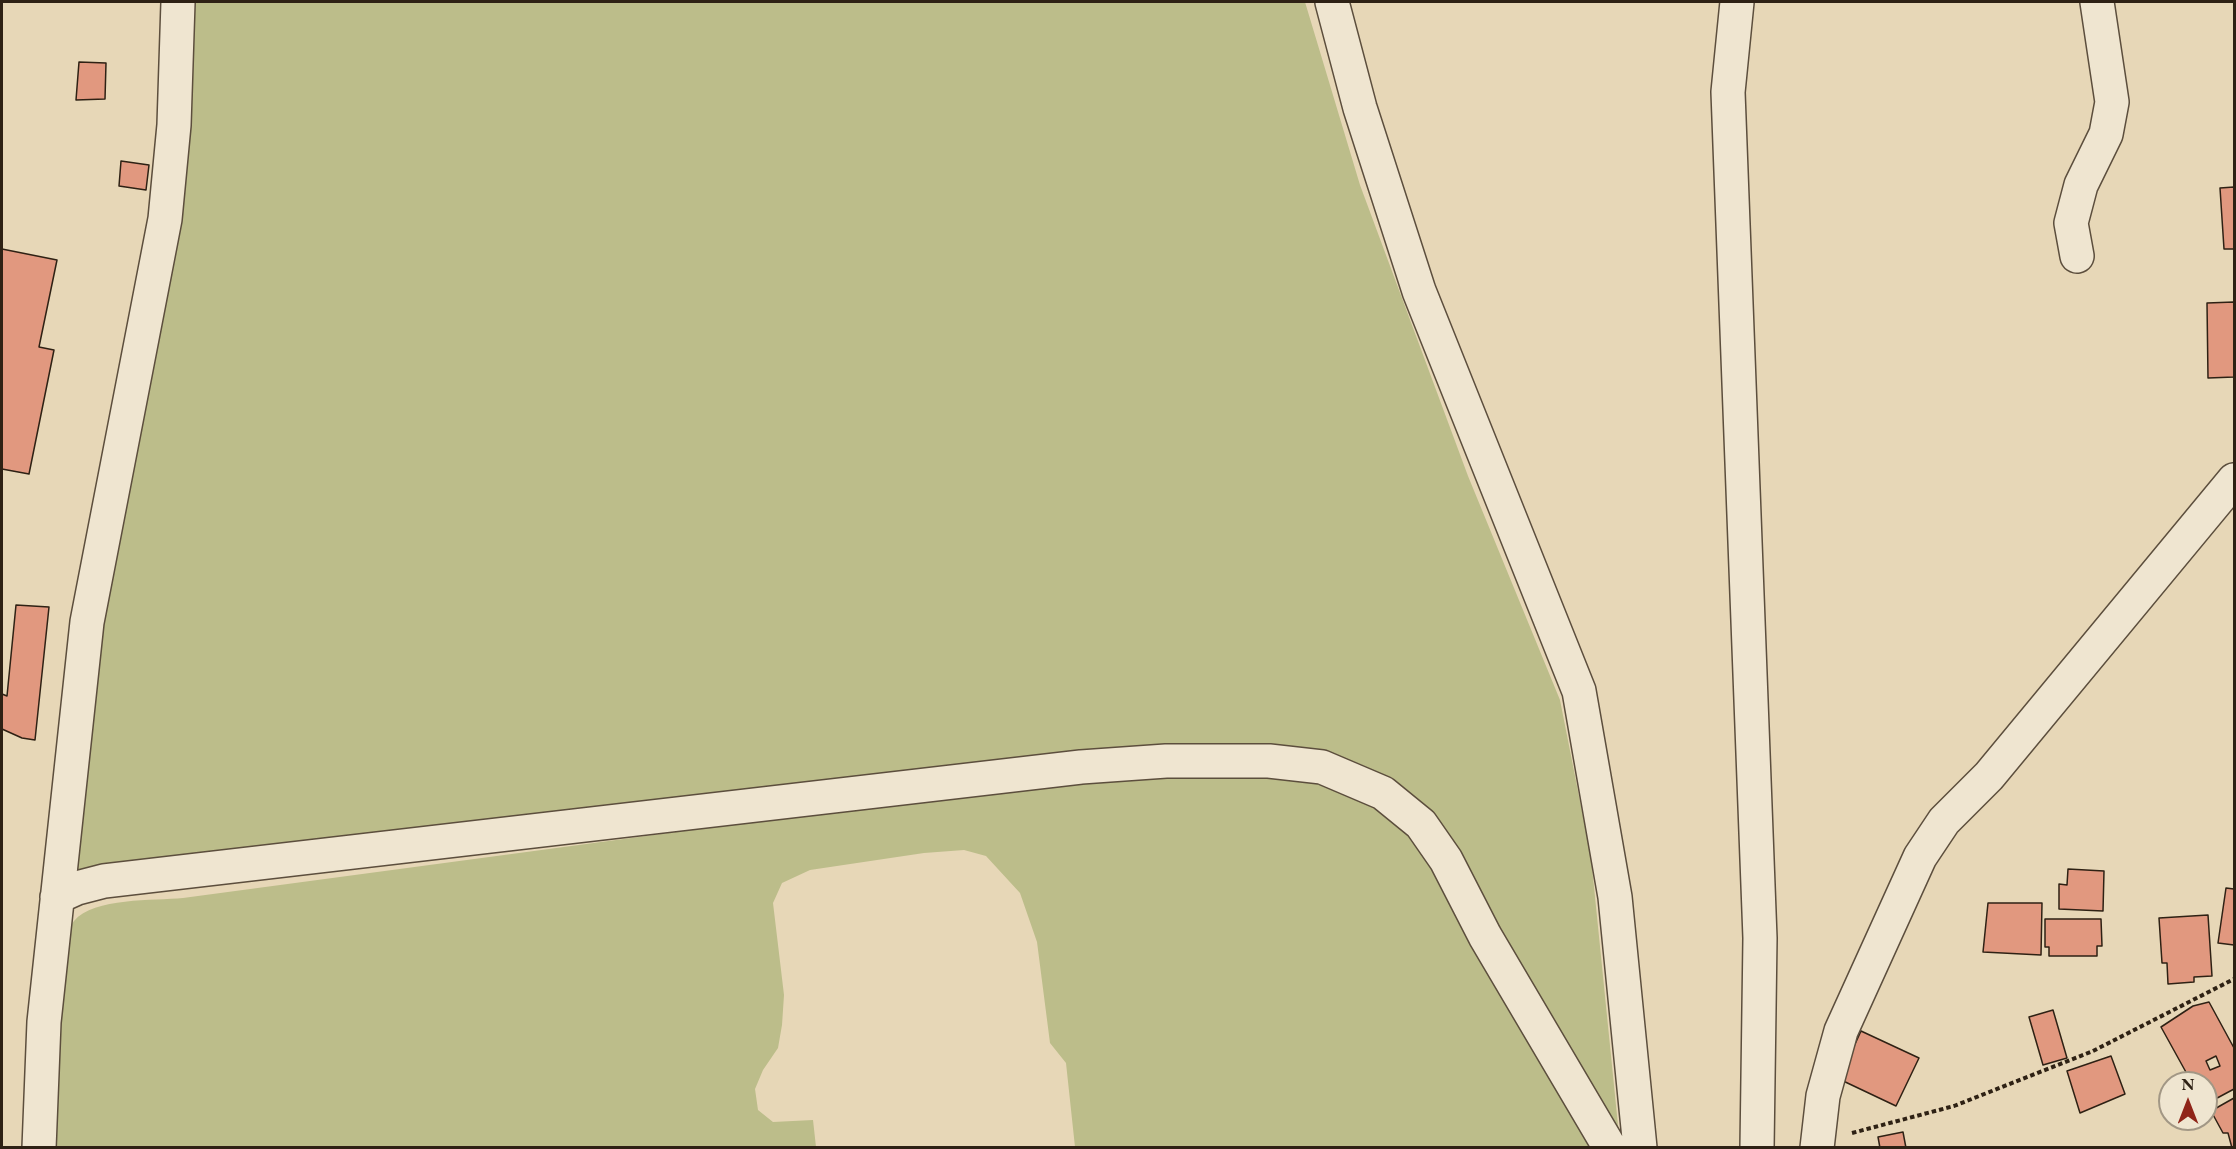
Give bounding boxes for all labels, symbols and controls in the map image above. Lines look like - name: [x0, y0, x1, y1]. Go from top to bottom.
- north arrow: [2158, 1071, 2218, 1131]
- text: N: [2182, 1074, 2194, 1095]

